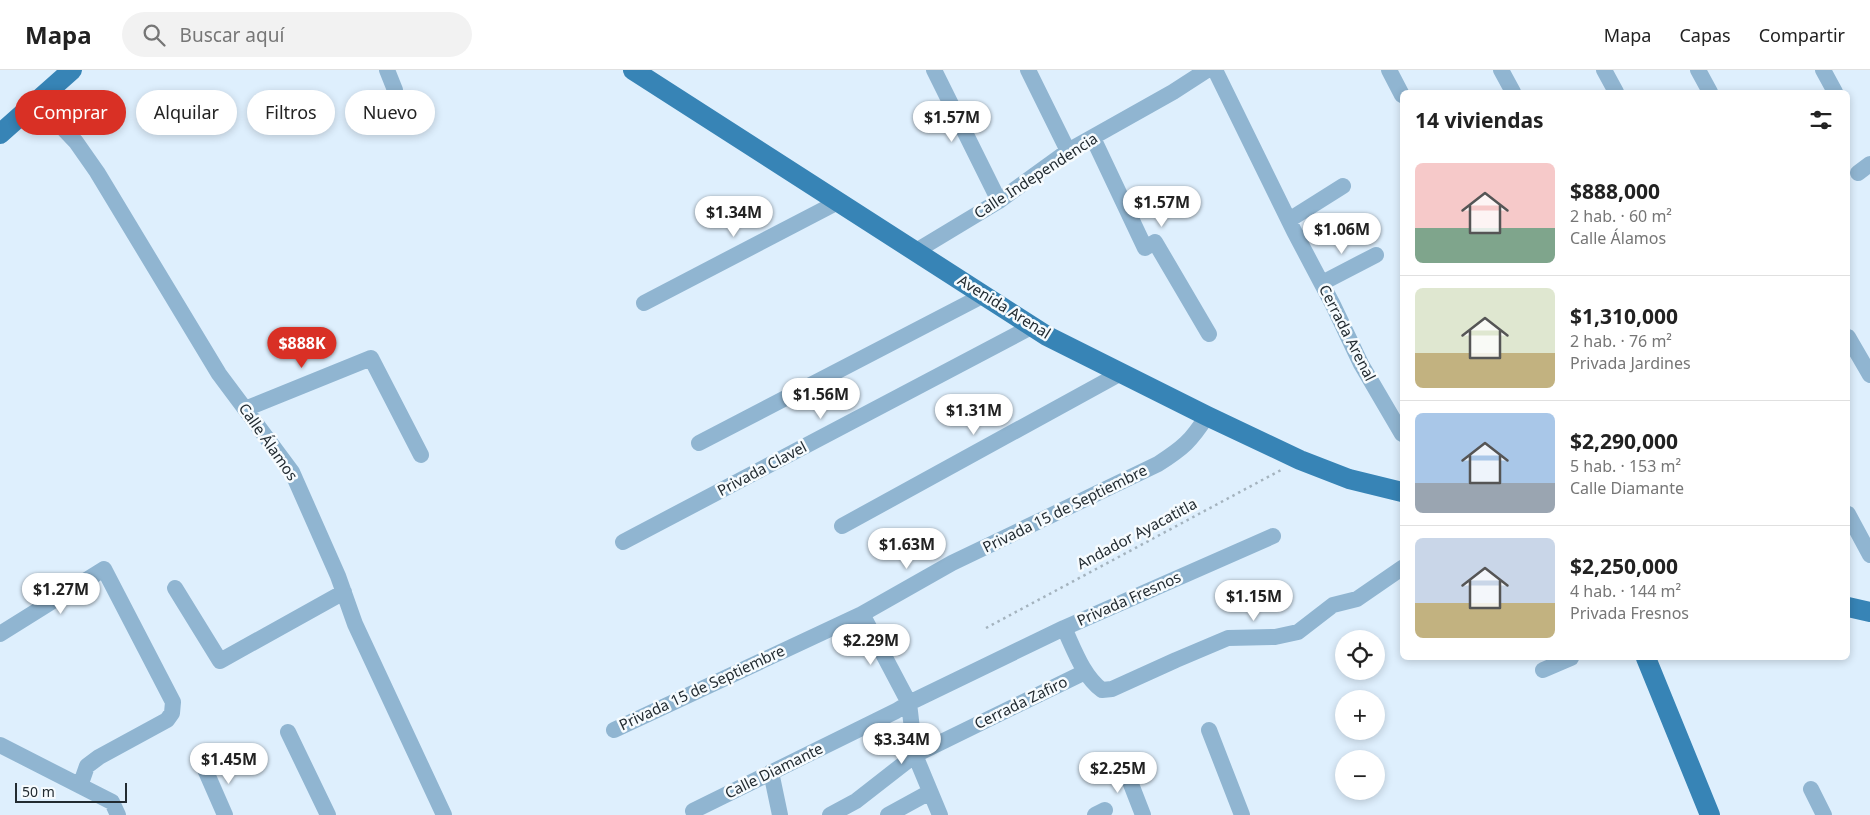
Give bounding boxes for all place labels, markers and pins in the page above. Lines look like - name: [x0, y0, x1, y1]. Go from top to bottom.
- pin: $1.57M: [911, 100, 993, 143]
- pin: $1.57M: [1121, 186, 1203, 228]
- pin: $1.34M: [693, 196, 775, 238]
- pin: $1.06M: [1301, 212, 1383, 255]
- pin: $888K: [267, 326, 337, 369]
- pin: $1.56M: [780, 378, 862, 420]
- pin: $1.31M: [933, 394, 1015, 436]
- pin: $1.63M: [866, 528, 948, 570]
- pin: $1.27M: [20, 572, 102, 615]
- pin: $1.15M: [1213, 580, 1295, 622]
- pin: $2.29M: [830, 624, 912, 666]
- pin: $3.34M: [861, 722, 943, 765]
- pin: $1.45M: [188, 742, 270, 785]
- pin: $2.25M: [1077, 752, 1159, 794]

